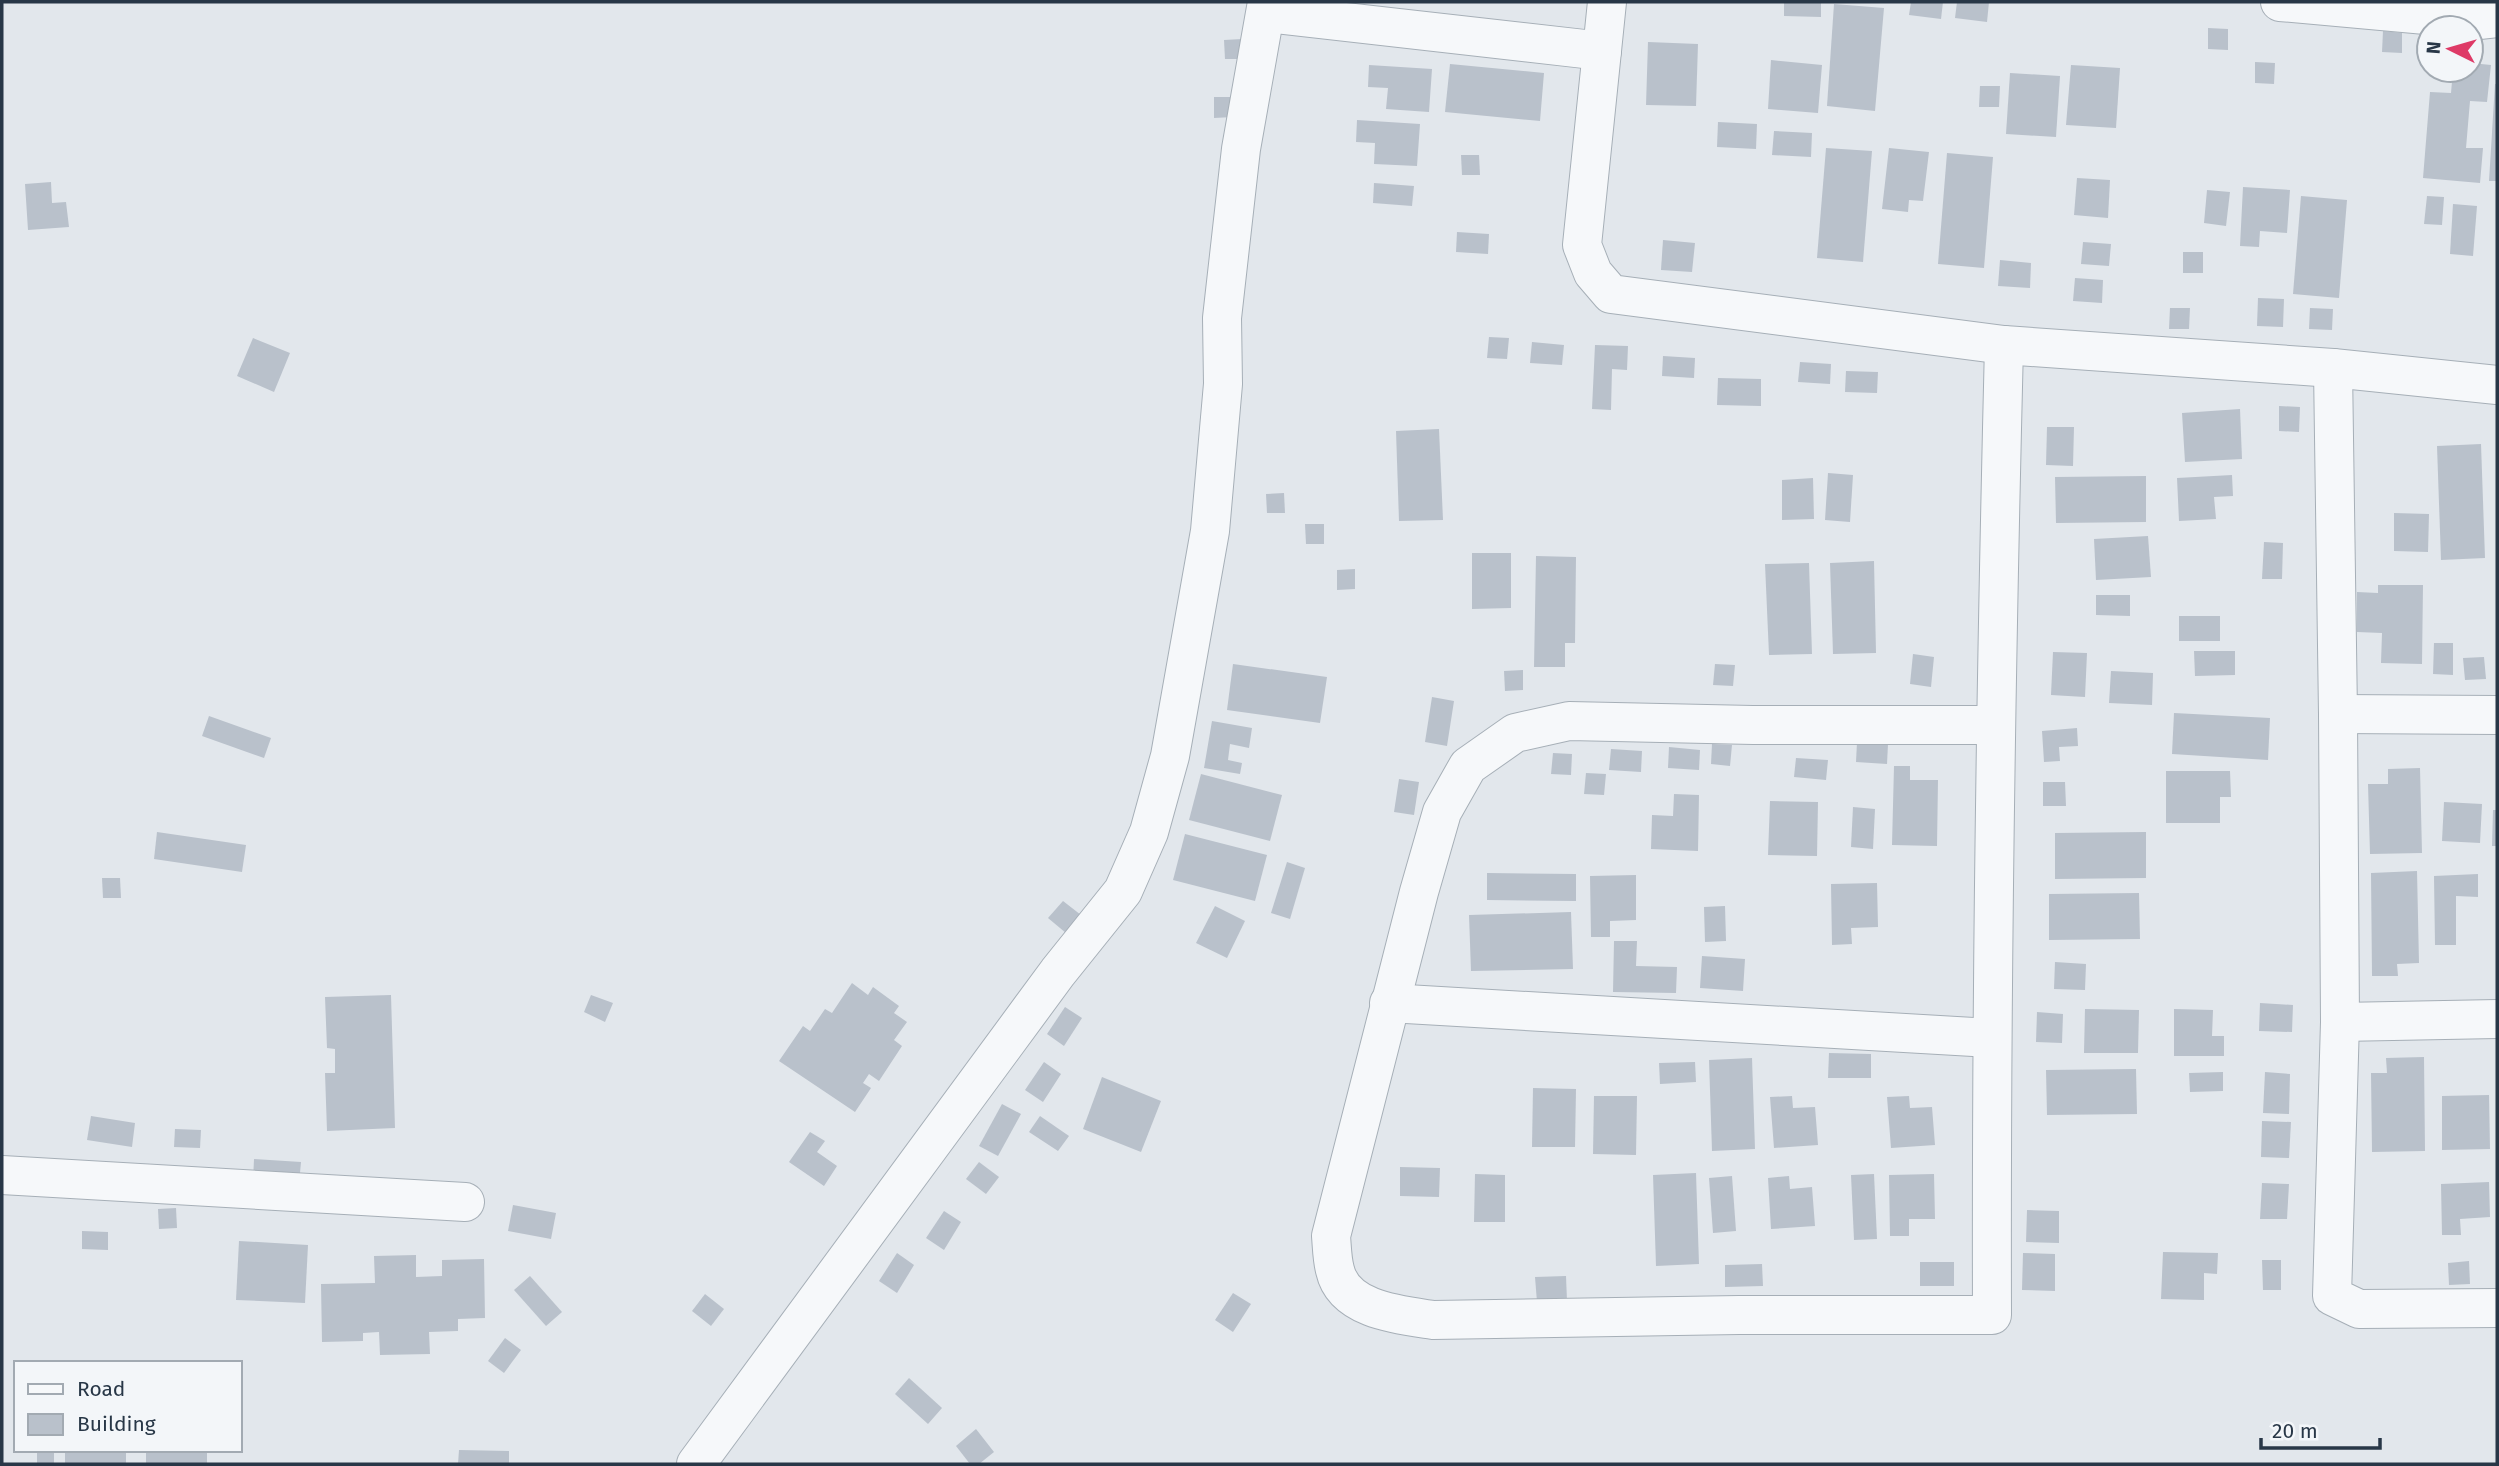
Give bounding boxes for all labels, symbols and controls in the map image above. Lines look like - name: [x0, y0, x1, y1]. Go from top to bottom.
- north arrow: [2415, 14, 2485, 84]
- text: N: [2422, 40, 2446, 55]
- legend: [14, 1361, 242, 1452]
- text: Road: [77, 1376, 125, 1402]
- scale bar: [2261, 1406, 2380, 1450]
- text: Building: [77, 1411, 156, 1437]
- text: 20 m: [2272, 1418, 2318, 1444]

